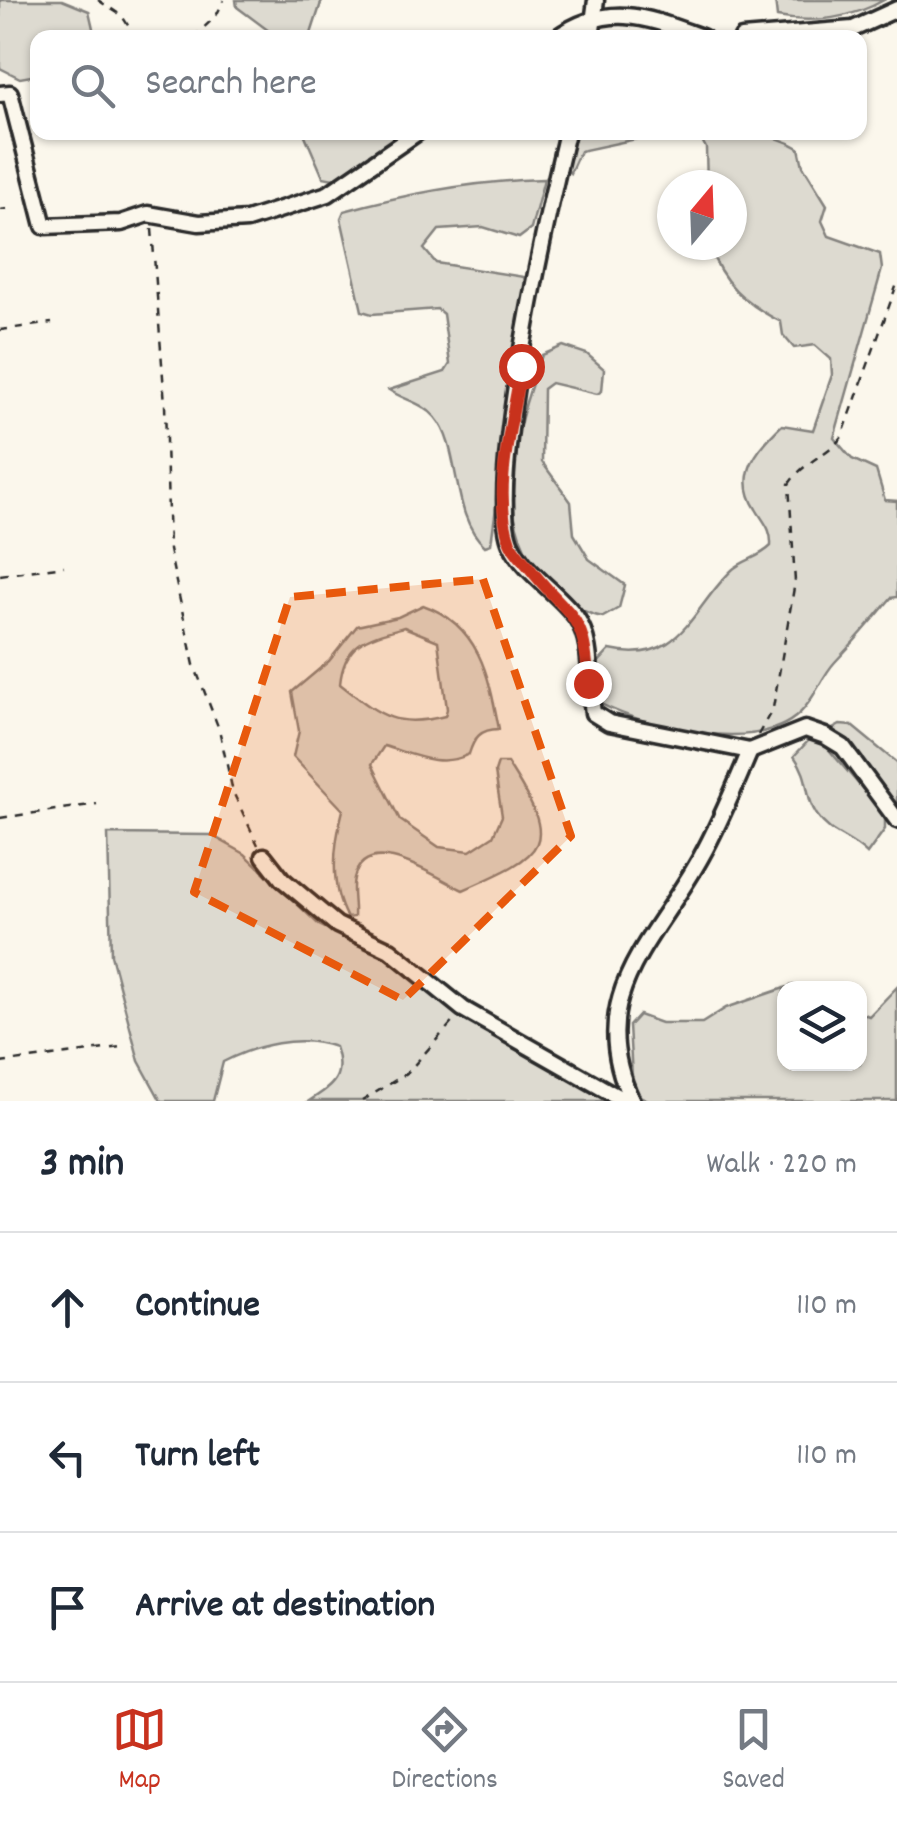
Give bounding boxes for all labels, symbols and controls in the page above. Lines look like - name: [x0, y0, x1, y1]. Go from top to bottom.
- search box: [30, 30, 867, 140]
- icon: search: [65, 58, 120, 113]
- text: Search here: [145, 58, 317, 113]
- north arrow: [657, 170, 747, 260]
- route start: [499, 344, 545, 390]
- route end: [566, 661, 612, 707]
- map controls: [777, 981, 867, 1071]
- button: layers: [777, 981, 867, 1071]
- text: 3 min: [40, 1136, 124, 1196]
- text: Walk · 220 m: [706, 1143, 857, 1189]
- icon: ahead: [40, 1280, 95, 1335]
- text: Continue: [135, 1280, 260, 1335]
- text: 110 m: [796, 1284, 857, 1330]
- icon: left: [40, 1430, 95, 1485]
- text: Turn left: [135, 1430, 260, 1485]
- text: 110 m: [796, 1434, 857, 1480]
- icon: arrive: [40, 1580, 95, 1635]
- text: Arrive at destination: [135, 1580, 435, 1635]
- tab: Map: [112, 1702, 167, 1802]
- tab: Directions: [392, 1702, 498, 1802]
- tab: Saved: [722, 1702, 785, 1802]

